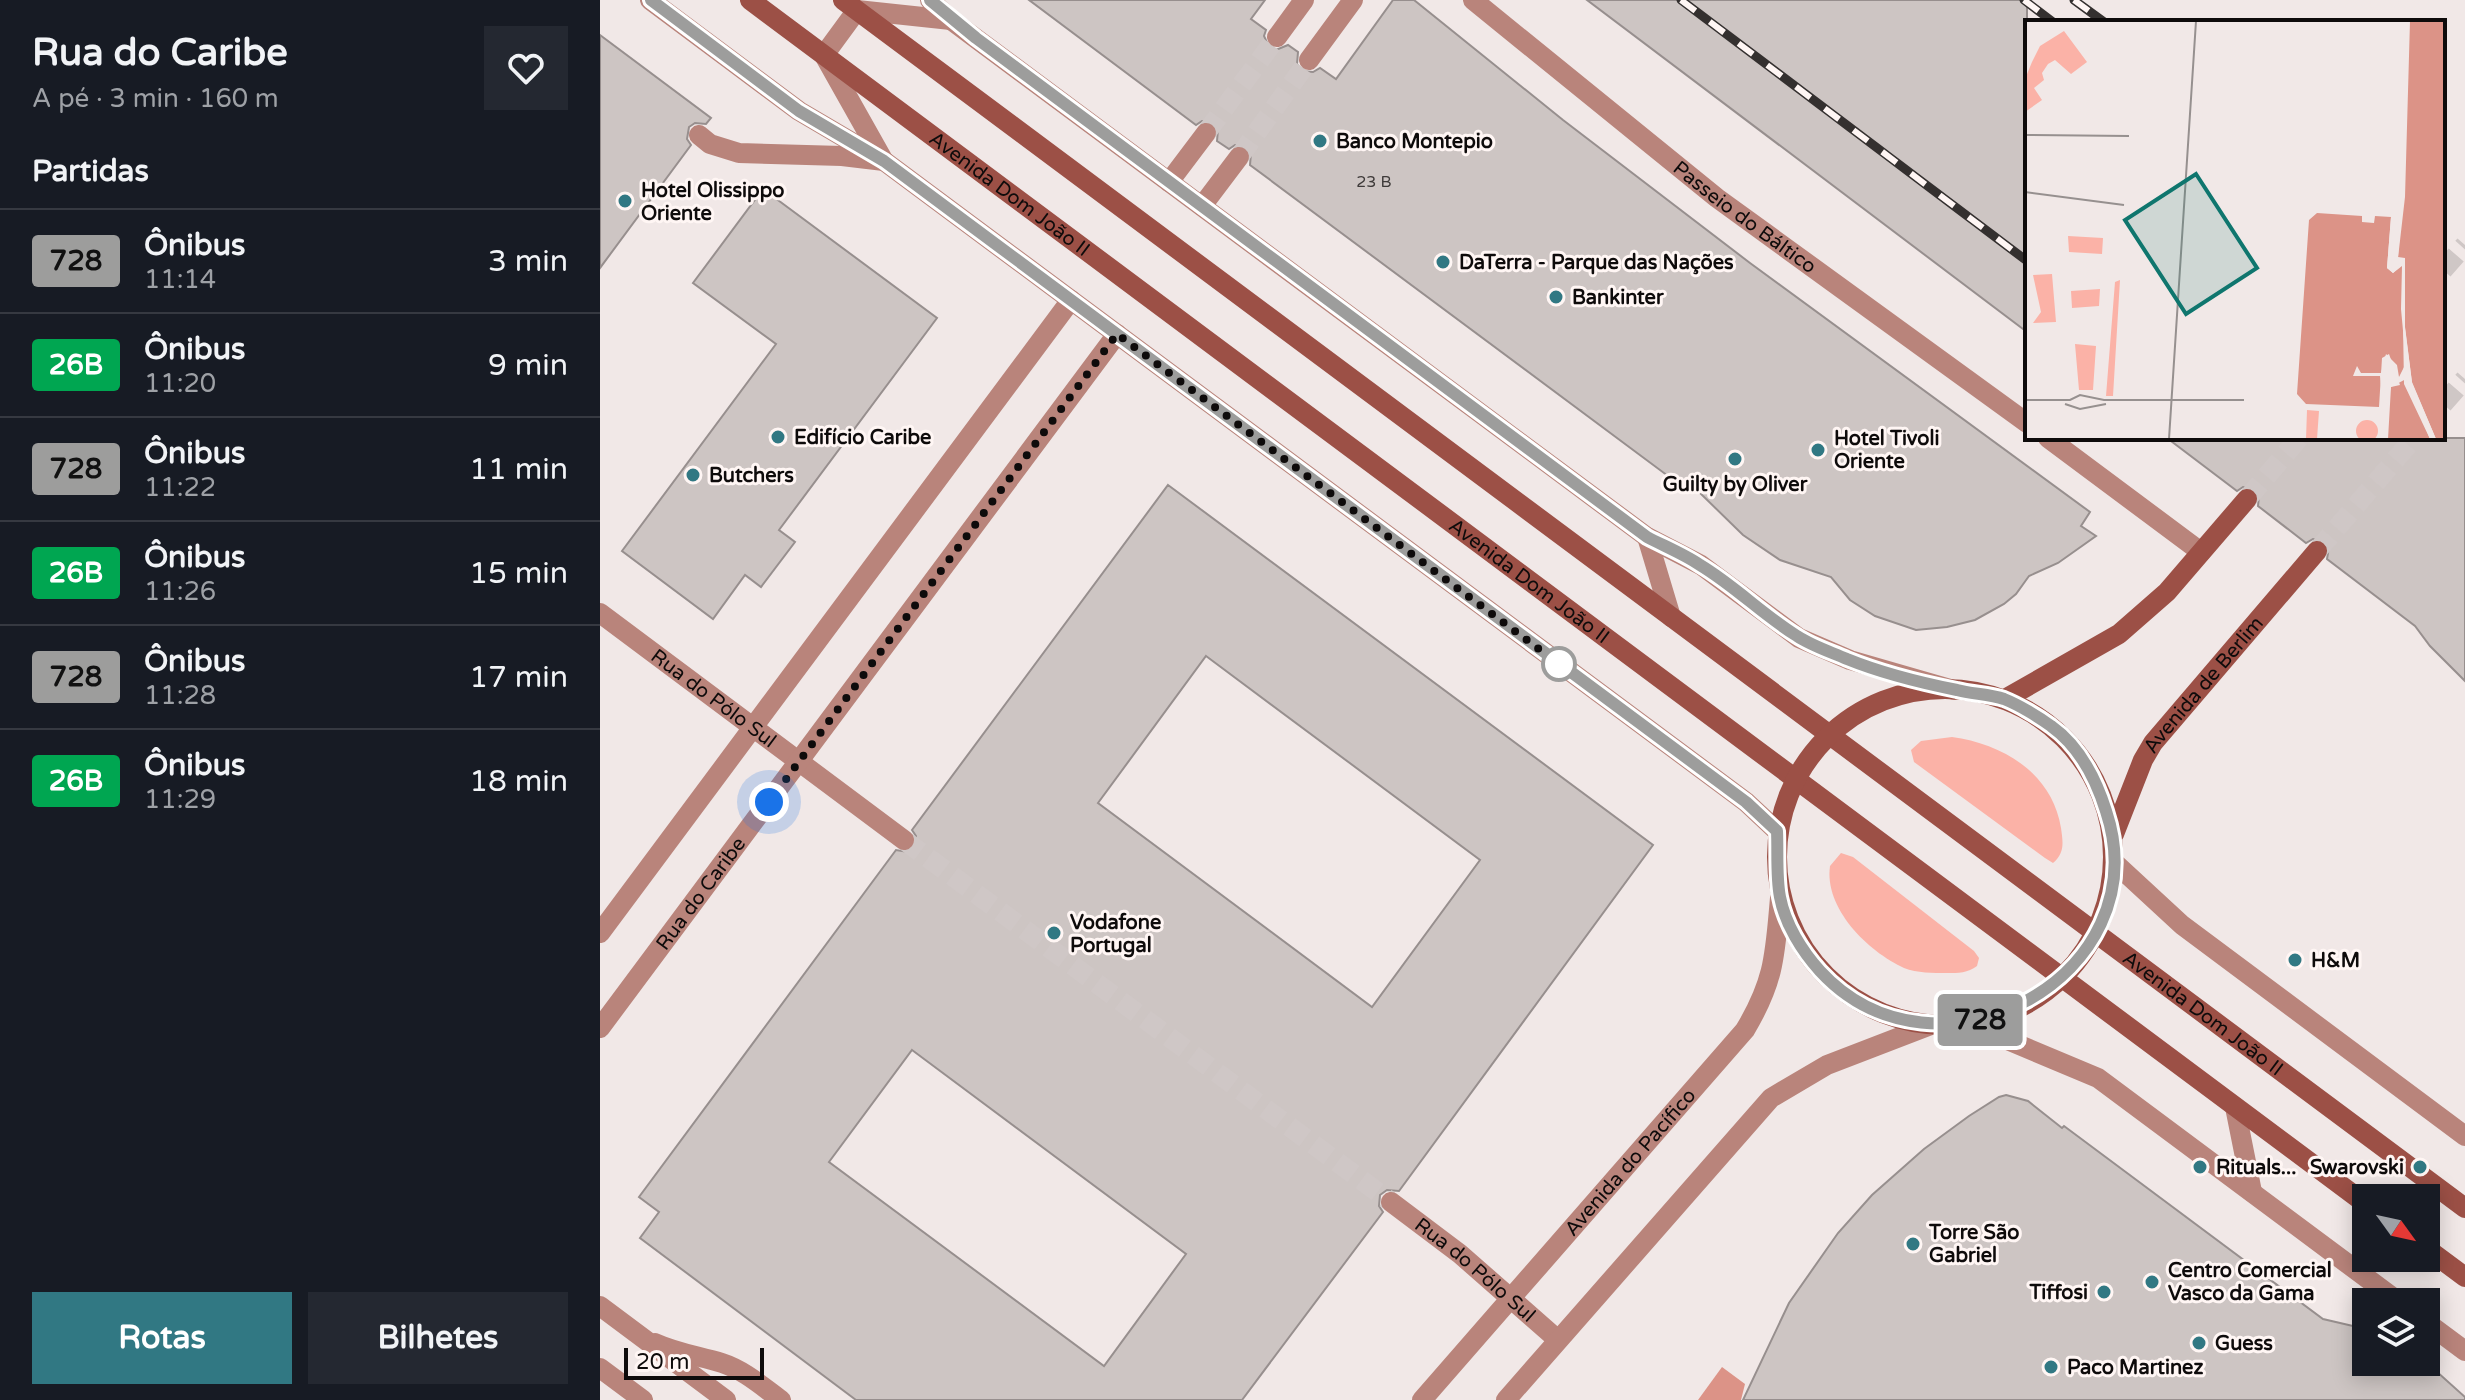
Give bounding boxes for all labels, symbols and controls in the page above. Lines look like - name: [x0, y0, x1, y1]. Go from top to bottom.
- inset map: [2025, 20, 2445, 440]
- button: heart: [484, 26, 568, 110]
- text: Rua do Caribe: [32, 30, 288, 76]
- text: A pé · 3 min · 160 m: [32, 83, 279, 114]
- street label: Avenida Dom João II: [924, 127, 1094, 262]
- place label: Banco Montepio: [1336, 130, 1493, 154]
- marker: Banco Montepio: [1311, 132, 1329, 150]
- text: Partidas: [32, 153, 149, 190]
- street label: Passeio do Báltico: [1668, 156, 1821, 279]
- house number: 23 B: [1356, 172, 1392, 192]
- place label: Hotel Olissippo Oriente: [641, 179, 785, 226]
- marker: Hotel Olissippo Oriente: [616, 192, 634, 210]
- text: Ônibus: [144, 227, 245, 264]
- text: 3 min: [488, 243, 568, 280]
- text: 728: [50, 244, 102, 278]
- place label: DaTerra - Parque das Nações: [1459, 251, 1734, 275]
- marker: DaTerra - Parque das Nações: [1434, 253, 1452, 271]
- text: 11:14: [144, 264, 216, 295]
- place label: Bankinter: [1572, 286, 1664, 310]
- marker: Bankinter: [1547, 288, 1565, 306]
- text: Ônibus: [144, 331, 245, 368]
- text: 9 min: [488, 347, 568, 384]
- text: 26B: [49, 348, 103, 382]
- text: 11:20: [144, 368, 216, 399]
- place label: Edifício Caribe: [794, 426, 931, 450]
- place label: Hotel Tivoli Oriente: [1834, 427, 1939, 474]
- marker: Edifício Caribe: [769, 428, 787, 446]
- text: Ônibus: [144, 435, 245, 472]
- marker: Hotel Tivoli Oriente: [1809, 441, 1827, 459]
- marker: Guilty by Oliver: [1726, 450, 1744, 468]
- text: 11 min: [469, 451, 568, 488]
- text: 728: [50, 452, 102, 486]
- place label: Butchers: [709, 464, 794, 488]
- marker: Butchers: [684, 466, 702, 484]
- text: 11:22: [144, 472, 216, 503]
- place label: Guilty by Oliver: [1663, 473, 1808, 497]
- street label: Avenida Dom João II: [1444, 514, 1614, 649]
- text: Ônibus: [144, 539, 245, 576]
- text: 15 min: [469, 555, 568, 592]
- text: 26B: [49, 556, 103, 590]
- text: 11:26: [144, 576, 216, 607]
- street label: Avenida de Berlim: [2139, 612, 2269, 758]
- text: Ônibus: [144, 643, 245, 680]
- street label: Rua do Pólo Sul: [646, 644, 780, 753]
- unlabelled marker: [1542, 647, 1576, 681]
- text: 17 min: [469, 659, 568, 696]
- text: 728: [50, 660, 102, 694]
- text: 11:28: [144, 680, 216, 711]
- text: Ônibus: [144, 747, 245, 784]
- text: 18 min: [469, 763, 568, 800]
- text: 26B: [49, 764, 103, 798]
- your location: [749, 782, 789, 822]
- text: 11:29: [144, 784, 216, 815]
- street label: Rua do Caribe: [651, 833, 751, 955]
- place label: Vodafone Portugal: [1070, 911, 1161, 958]
- marker: Vodafone Portugal: [1045, 924, 1063, 942]
- street label: Avenida Dom João II: [2118, 946, 2288, 1081]
- place label: H&M: [2311, 949, 2360, 973]
- marker: H&M: [2286, 951, 2304, 969]
- line badge: 728: [1934, 994, 2026, 1046]
- text: 728: [1954, 1003, 2006, 1037]
- street label: Avenida do Pacífico: [1560, 1084, 1701, 1241]
- place label: Rituals...: [2216, 1156, 2296, 1180]
- place label: Swarovski: [2310, 1156, 2404, 1180]
- marker: Rituals...: [2191, 1158, 2209, 1176]
- marker: Swarovski: [2411, 1158, 2429, 1176]
- north arrow: [2352, 1184, 2440, 1272]
- map controls: [2352, 1184, 2440, 1376]
- street label: Rua do Pólo Sul: [1410, 1213, 1540, 1327]
- place label: Torre São Gabriel: [1928, 1221, 2019, 1268]
- marker: Torre São Gabriel: [1904, 1235, 1922, 1253]
- place label: Centro Comercial Vasco da Gama: [2168, 1259, 2332, 1306]
- marker: Centro Comercial Vasco da Gama: [2143, 1273, 2161, 1291]
- place label: Tiffosi: [2028, 1281, 2088, 1305]
- marker: Tiffosi: [2095, 1283, 2113, 1301]
- button: layers: [2352, 1288, 2440, 1376]
- button: Rotas: [32, 1292, 292, 1384]
- button: Bilhetes: [308, 1292, 568, 1384]
- place label: Guess: [2215, 1332, 2273, 1356]
- marker: Guess: [2190, 1334, 2208, 1352]
- scale bar: [624, 1344, 764, 1380]
- text: 20 m: [636, 1349, 690, 1375]
- place label: Paco Martinez: [2067, 1356, 2203, 1380]
- marker: Paco Martinez: [2042, 1358, 2060, 1376]

